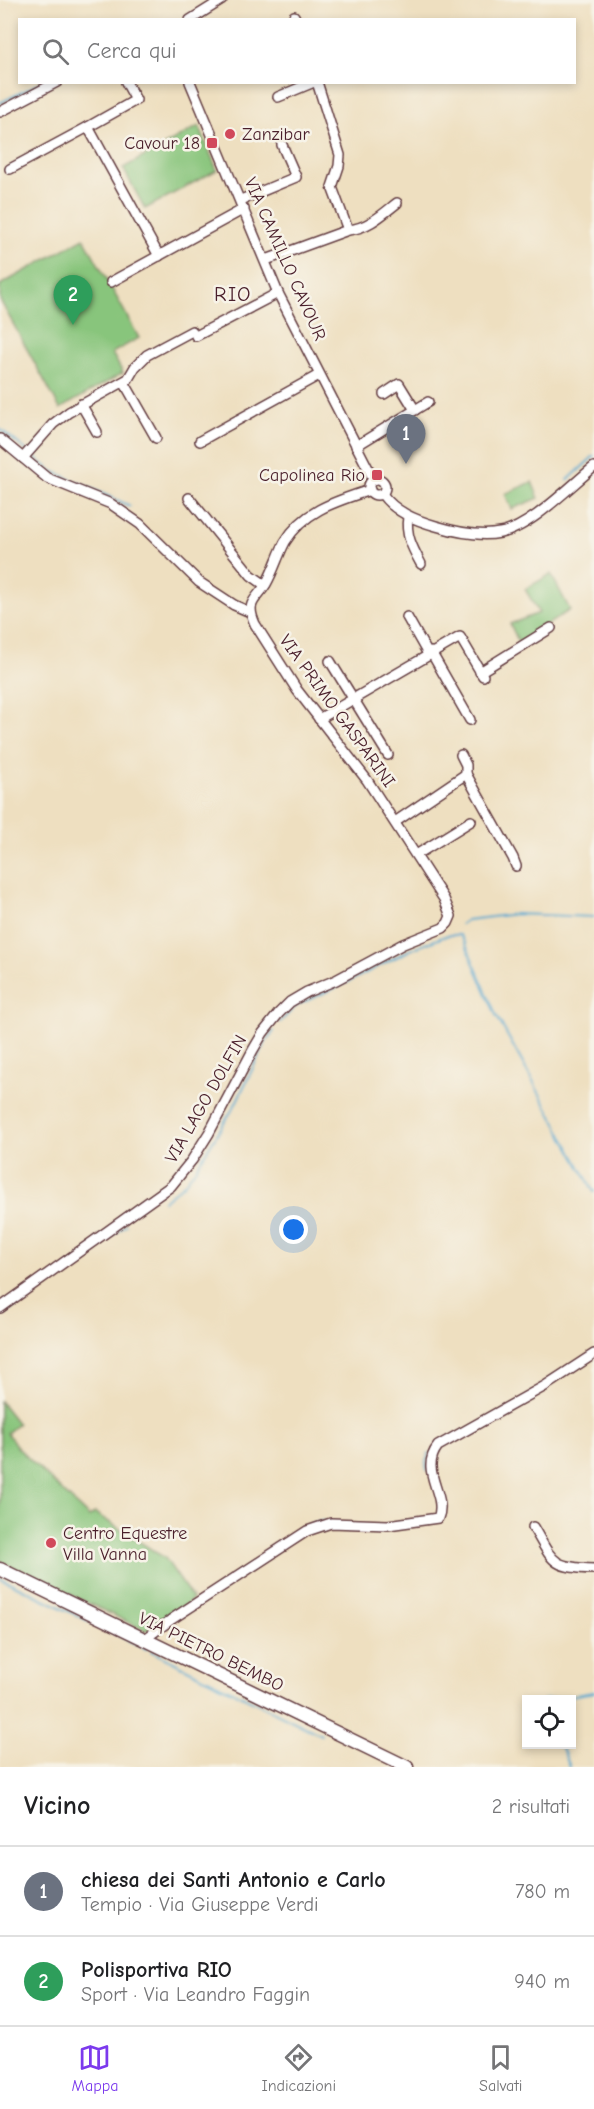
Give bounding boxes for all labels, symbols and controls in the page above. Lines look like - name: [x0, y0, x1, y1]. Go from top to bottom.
- search box: [18, 18, 576, 84]
- icon: search: [39, 35, 72, 68]
- text: Cerca qui: [87, 38, 177, 64]
- place label: Zanzibar: [242, 124, 311, 145]
- marker: Zanzibar: [223, 127, 237, 141]
- place label: Cavour 18: [124, 133, 200, 154]
- marker: Cavour 18: [205, 136, 219, 150]
- street label: VIA CAMILLO CAVOUR: [240, 174, 331, 344]
- pin: 2: [54, 276, 92, 325]
- district label: RIO: [214, 282, 252, 306]
- pin: 1: [386, 414, 426, 464]
- place label: Capolinea Rio: [259, 465, 365, 486]
- marker: Capolinea Rio: [370, 468, 384, 482]
- street label: VIA PRIMO GASPARINI: [275, 631, 399, 791]
- street label: VIA LAGO DOLFIN: [161, 1031, 251, 1167]
- your location: [279, 1215, 308, 1244]
- place label: Centro Equestre Villa Vanna: [63, 1523, 187, 1565]
- marker: Centro Equestre Villa Vanna: [44, 1536, 58, 1550]
- street label: VIA PIETRO BEMBO: [135, 1608, 287, 1696]
- map controls: [522, 1695, 576, 1749]
- button: locate: [522, 1695, 576, 1749]
- text: Vicino: [24, 1791, 90, 1821]
- text: 2 risultati: [492, 1795, 570, 1818]
- text: chiesa dei Santi Antonio e Carlo: [81, 1867, 386, 1893]
- text: 1: [40, 1880, 47, 1903]
- text: 780 m: [515, 1880, 570, 1903]
- text: Tempio · Via Giuseppe Verdi: [81, 1893, 319, 1916]
- text: Polisportiva RIO: [81, 1957, 232, 1983]
- text: 2: [39, 1970, 48, 1993]
- text: 940 m: [514, 1970, 570, 1993]
- text: Sport · Via Leandro Faggin: [81, 1983, 310, 2006]
- tab: Mappa: [71, 2041, 118, 2095]
- tab: Indicazioni: [261, 2041, 336, 2095]
- tab: Salvati: [479, 2041, 523, 2095]

